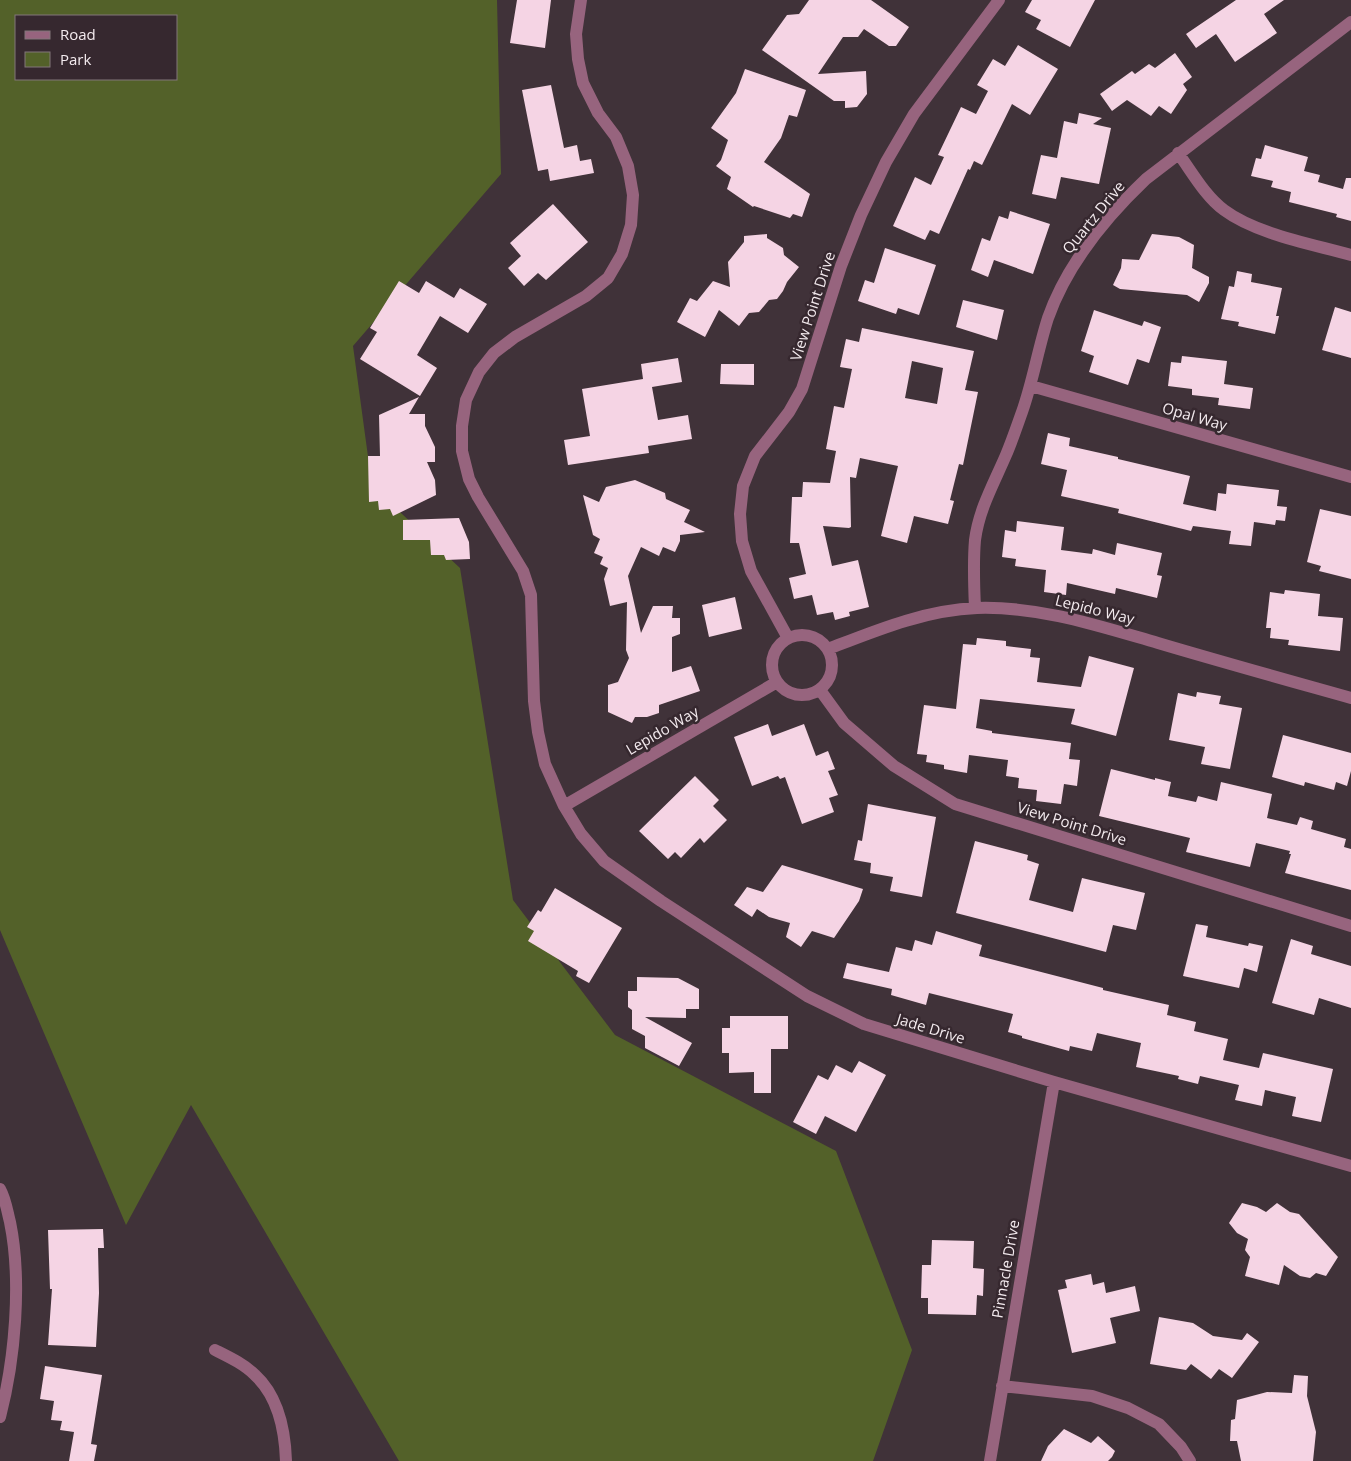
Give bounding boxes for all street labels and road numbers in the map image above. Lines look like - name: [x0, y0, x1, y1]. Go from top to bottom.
- street label: Quartz Drive: [1057, 176, 1129, 258]
- street label: View Point Drive: [785, 249, 839, 363]
- street label: Opal Way: [1160, 397, 1230, 435]
- street label: Lepido Way: [1053, 589, 1137, 629]
- street label: Lepido Way: [622, 701, 702, 759]
- street label: View Point Drive: [1015, 797, 1129, 849]
- street label: Jade Drive: [892, 1008, 968, 1048]
- street label: Pinnacle Drive: [987, 1218, 1023, 1320]

